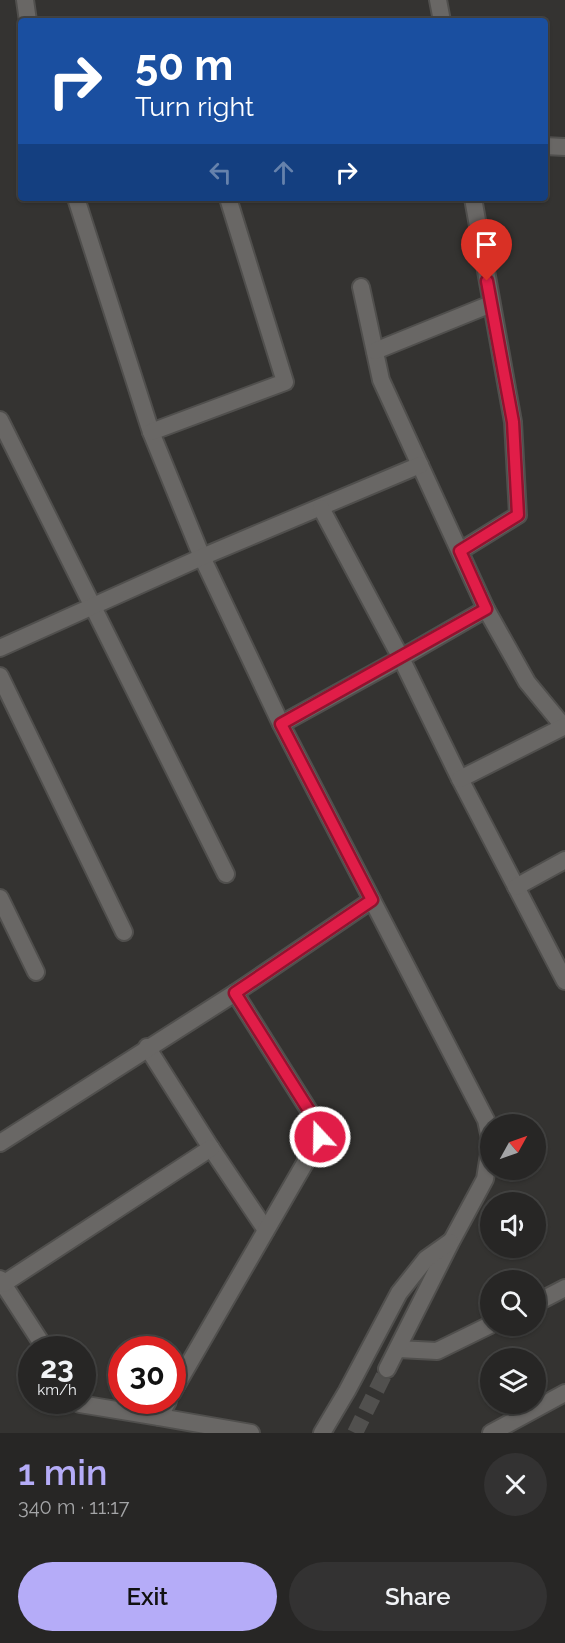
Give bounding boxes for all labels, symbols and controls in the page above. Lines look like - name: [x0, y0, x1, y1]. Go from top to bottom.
- text: 50 m: [135, 41, 233, 90]
- icon: right: [36, 42, 114, 120]
- text: Turn right: [135, 91, 254, 122]
- icon: left: [204, 156, 237, 189]
- icon: ahead: [267, 156, 300, 189]
- icon: right: [330, 156, 363, 189]
- pin: [461, 219, 512, 281]
- icon: arrive: [470, 228, 503, 261]
- position arrow: [288, 1105, 352, 1169]
- north arrow: [480, 1114, 546, 1180]
- map controls: [480, 1114, 546, 1414]
- button: sound: [480, 1192, 546, 1258]
- button: search: [480, 1270, 546, 1336]
- speed limit sign: 30: [108, 1336, 186, 1414]
- button: layers: [480, 1348, 546, 1414]
- text: 23: [40, 1350, 74, 1385]
- text: km/h: [37, 1381, 77, 1399]
- text: 1 min: [18, 1451, 107, 1493]
- button: close: [484, 1453, 547, 1516]
- text: 340 m · 11:17: [18, 1495, 129, 1519]
- button: Exit: [18, 1562, 277, 1631]
- button: Share: [289, 1562, 547, 1631]

